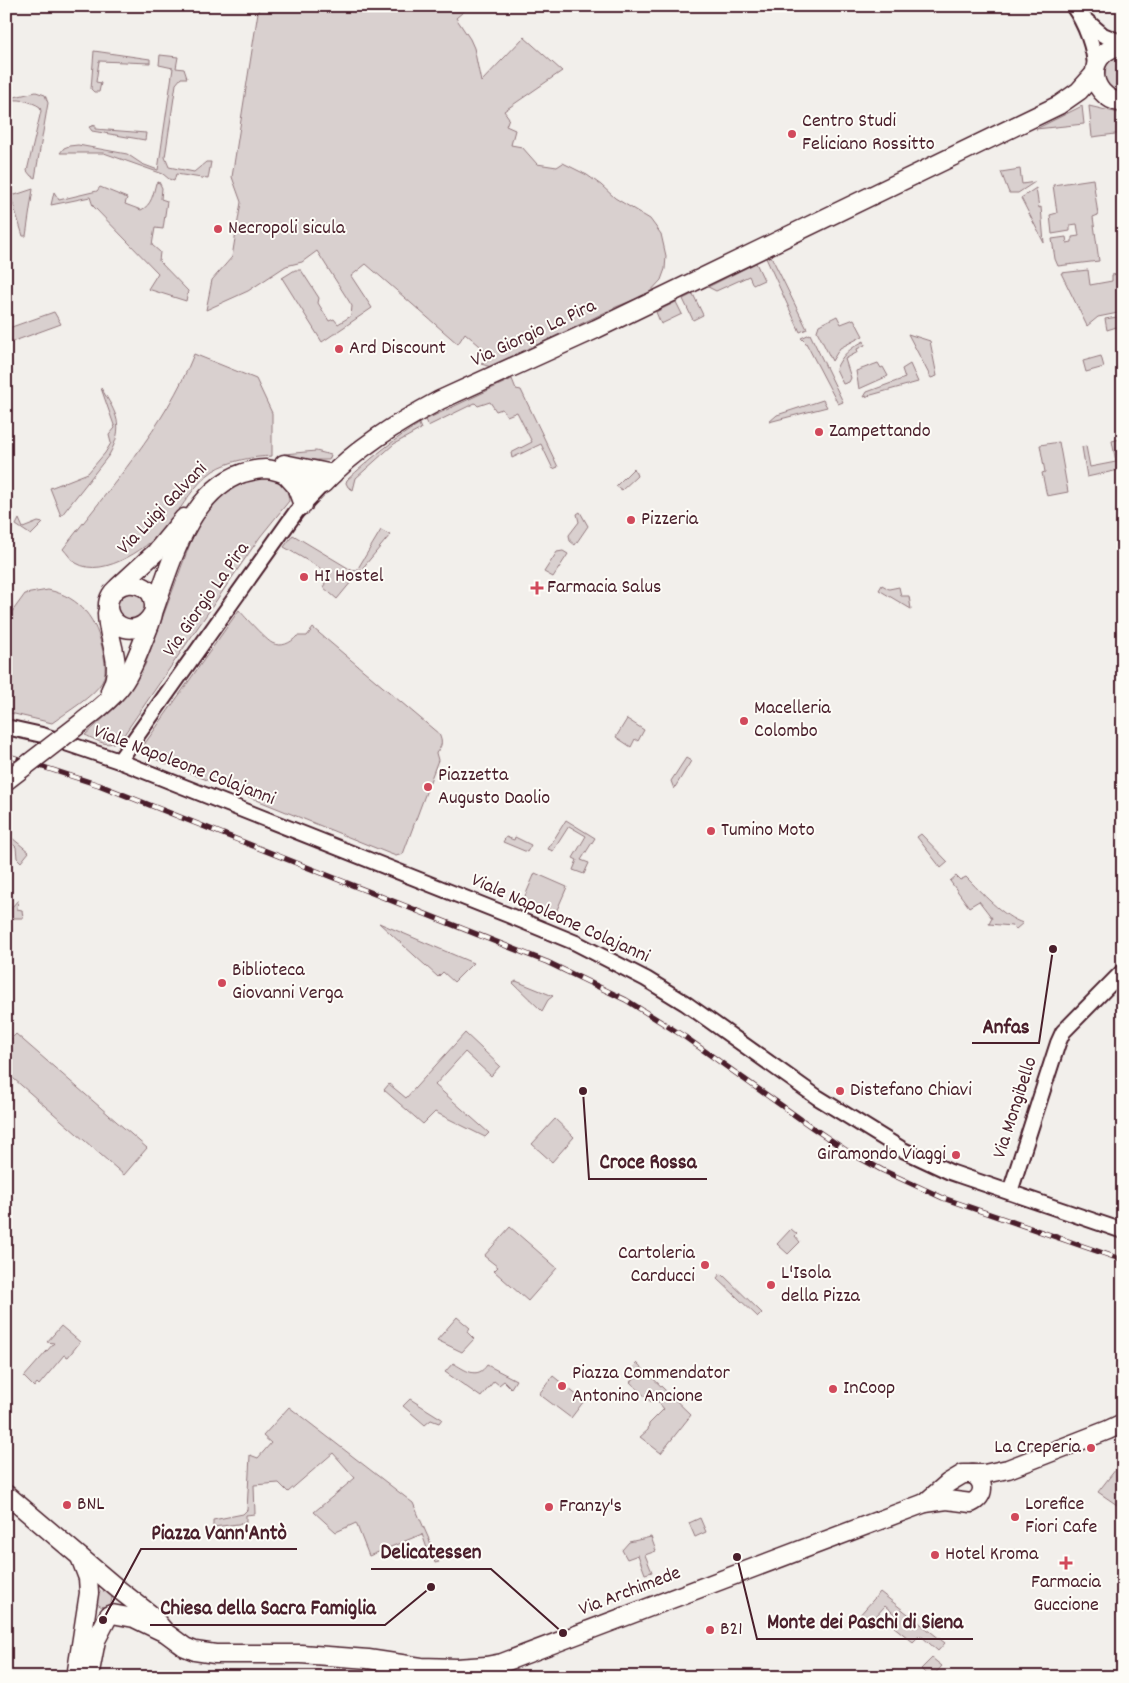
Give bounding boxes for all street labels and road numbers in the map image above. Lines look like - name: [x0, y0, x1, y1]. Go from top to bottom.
- street label: Via Giorgio La Pira: [467, 293, 602, 375]
- street label: Via Luigi Galvani: [111, 456, 215, 562]
- street label: Via Giorgio La Pira: [157, 536, 258, 663]
- street label: Viale Napoleone Colajanni: [89, 718, 279, 814]
- street label: Viale Napoleone Colajanni: [466, 867, 654, 971]
- street label: Via Mongibello: [986, 1053, 1046, 1162]
- street label: Via Archimede: [575, 1560, 685, 1624]

